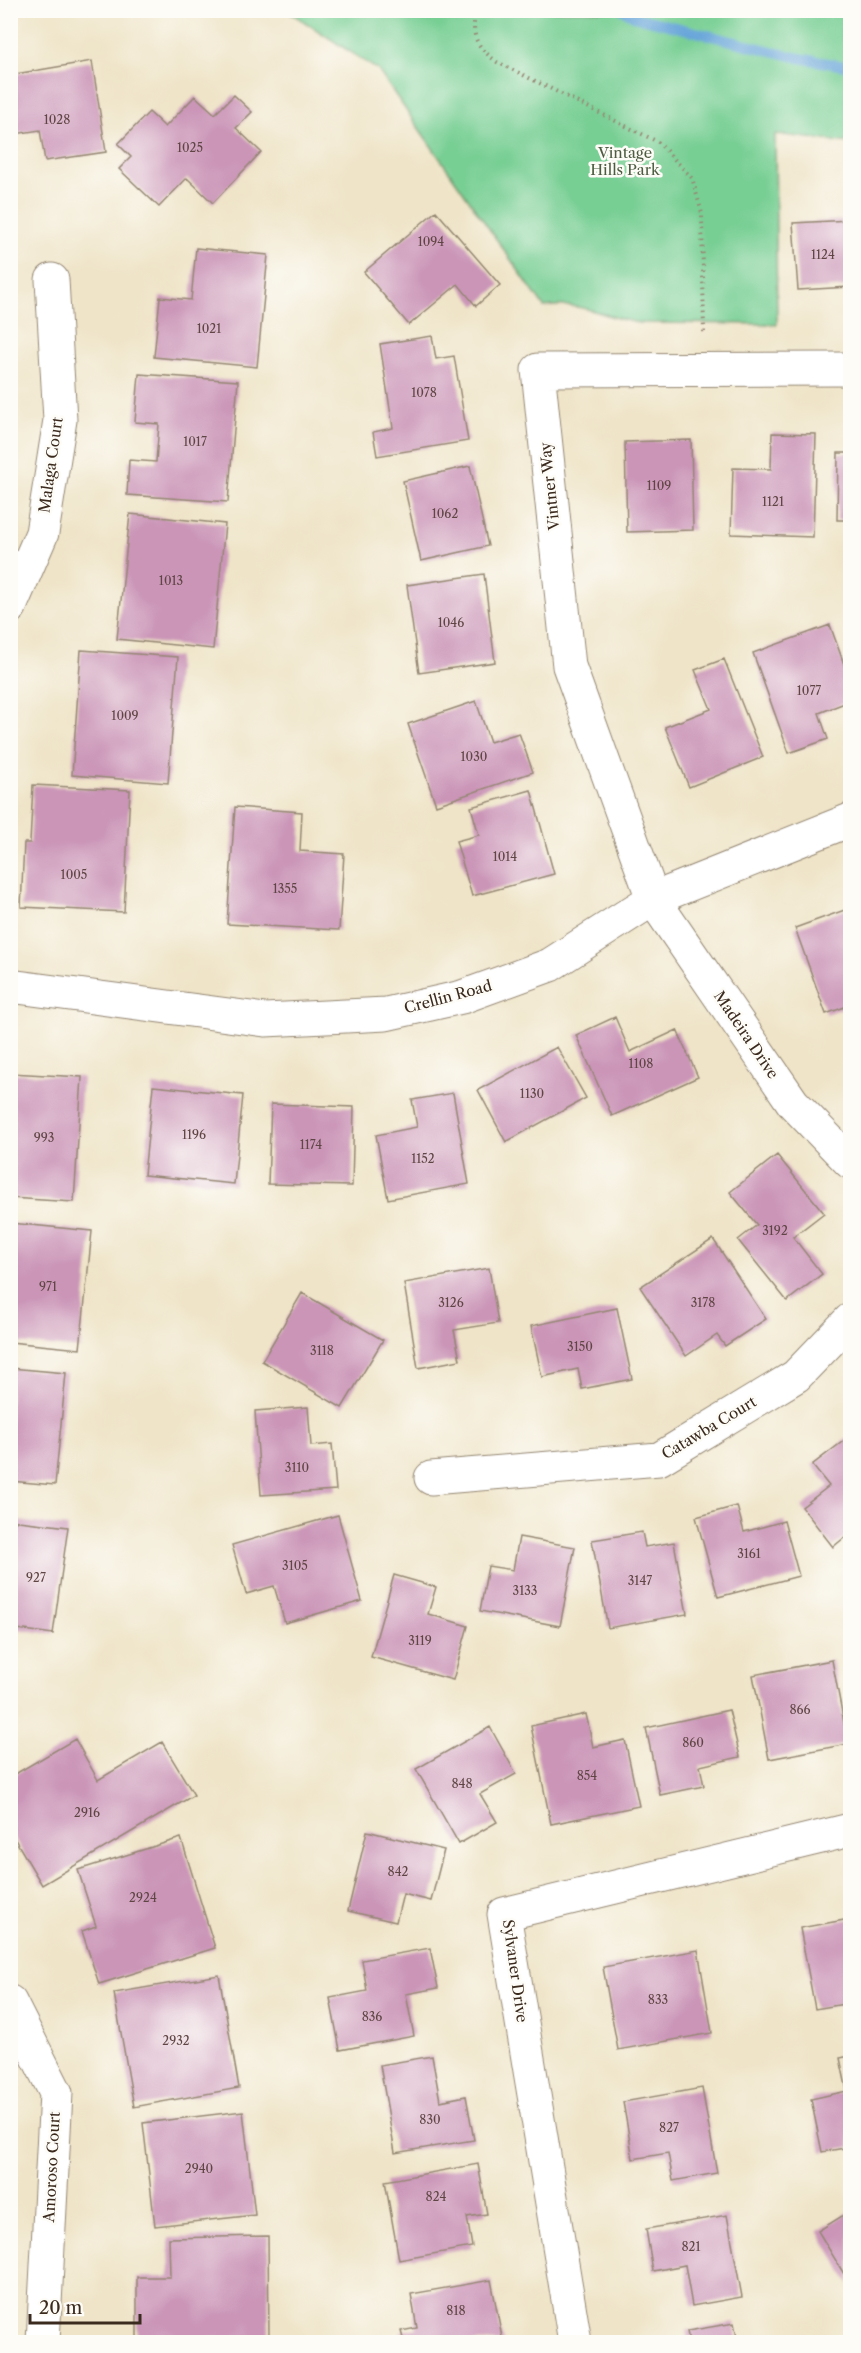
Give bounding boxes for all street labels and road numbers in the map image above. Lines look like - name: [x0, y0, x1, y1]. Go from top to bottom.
- street label: Malaga Court: [34, 415, 67, 514]
- street label: Vintner Way: [535, 441, 564, 532]
- street label: Crellin Road: [402, 976, 494, 1017]
- street label: Madeira Drive: [710, 987, 783, 1082]
- street label: Catawba Court: [658, 1391, 760, 1463]
- street label: Sylvaner Drive: [499, 1918, 532, 2024]
- street label: Amoroso Court: [39, 2110, 64, 2224]

